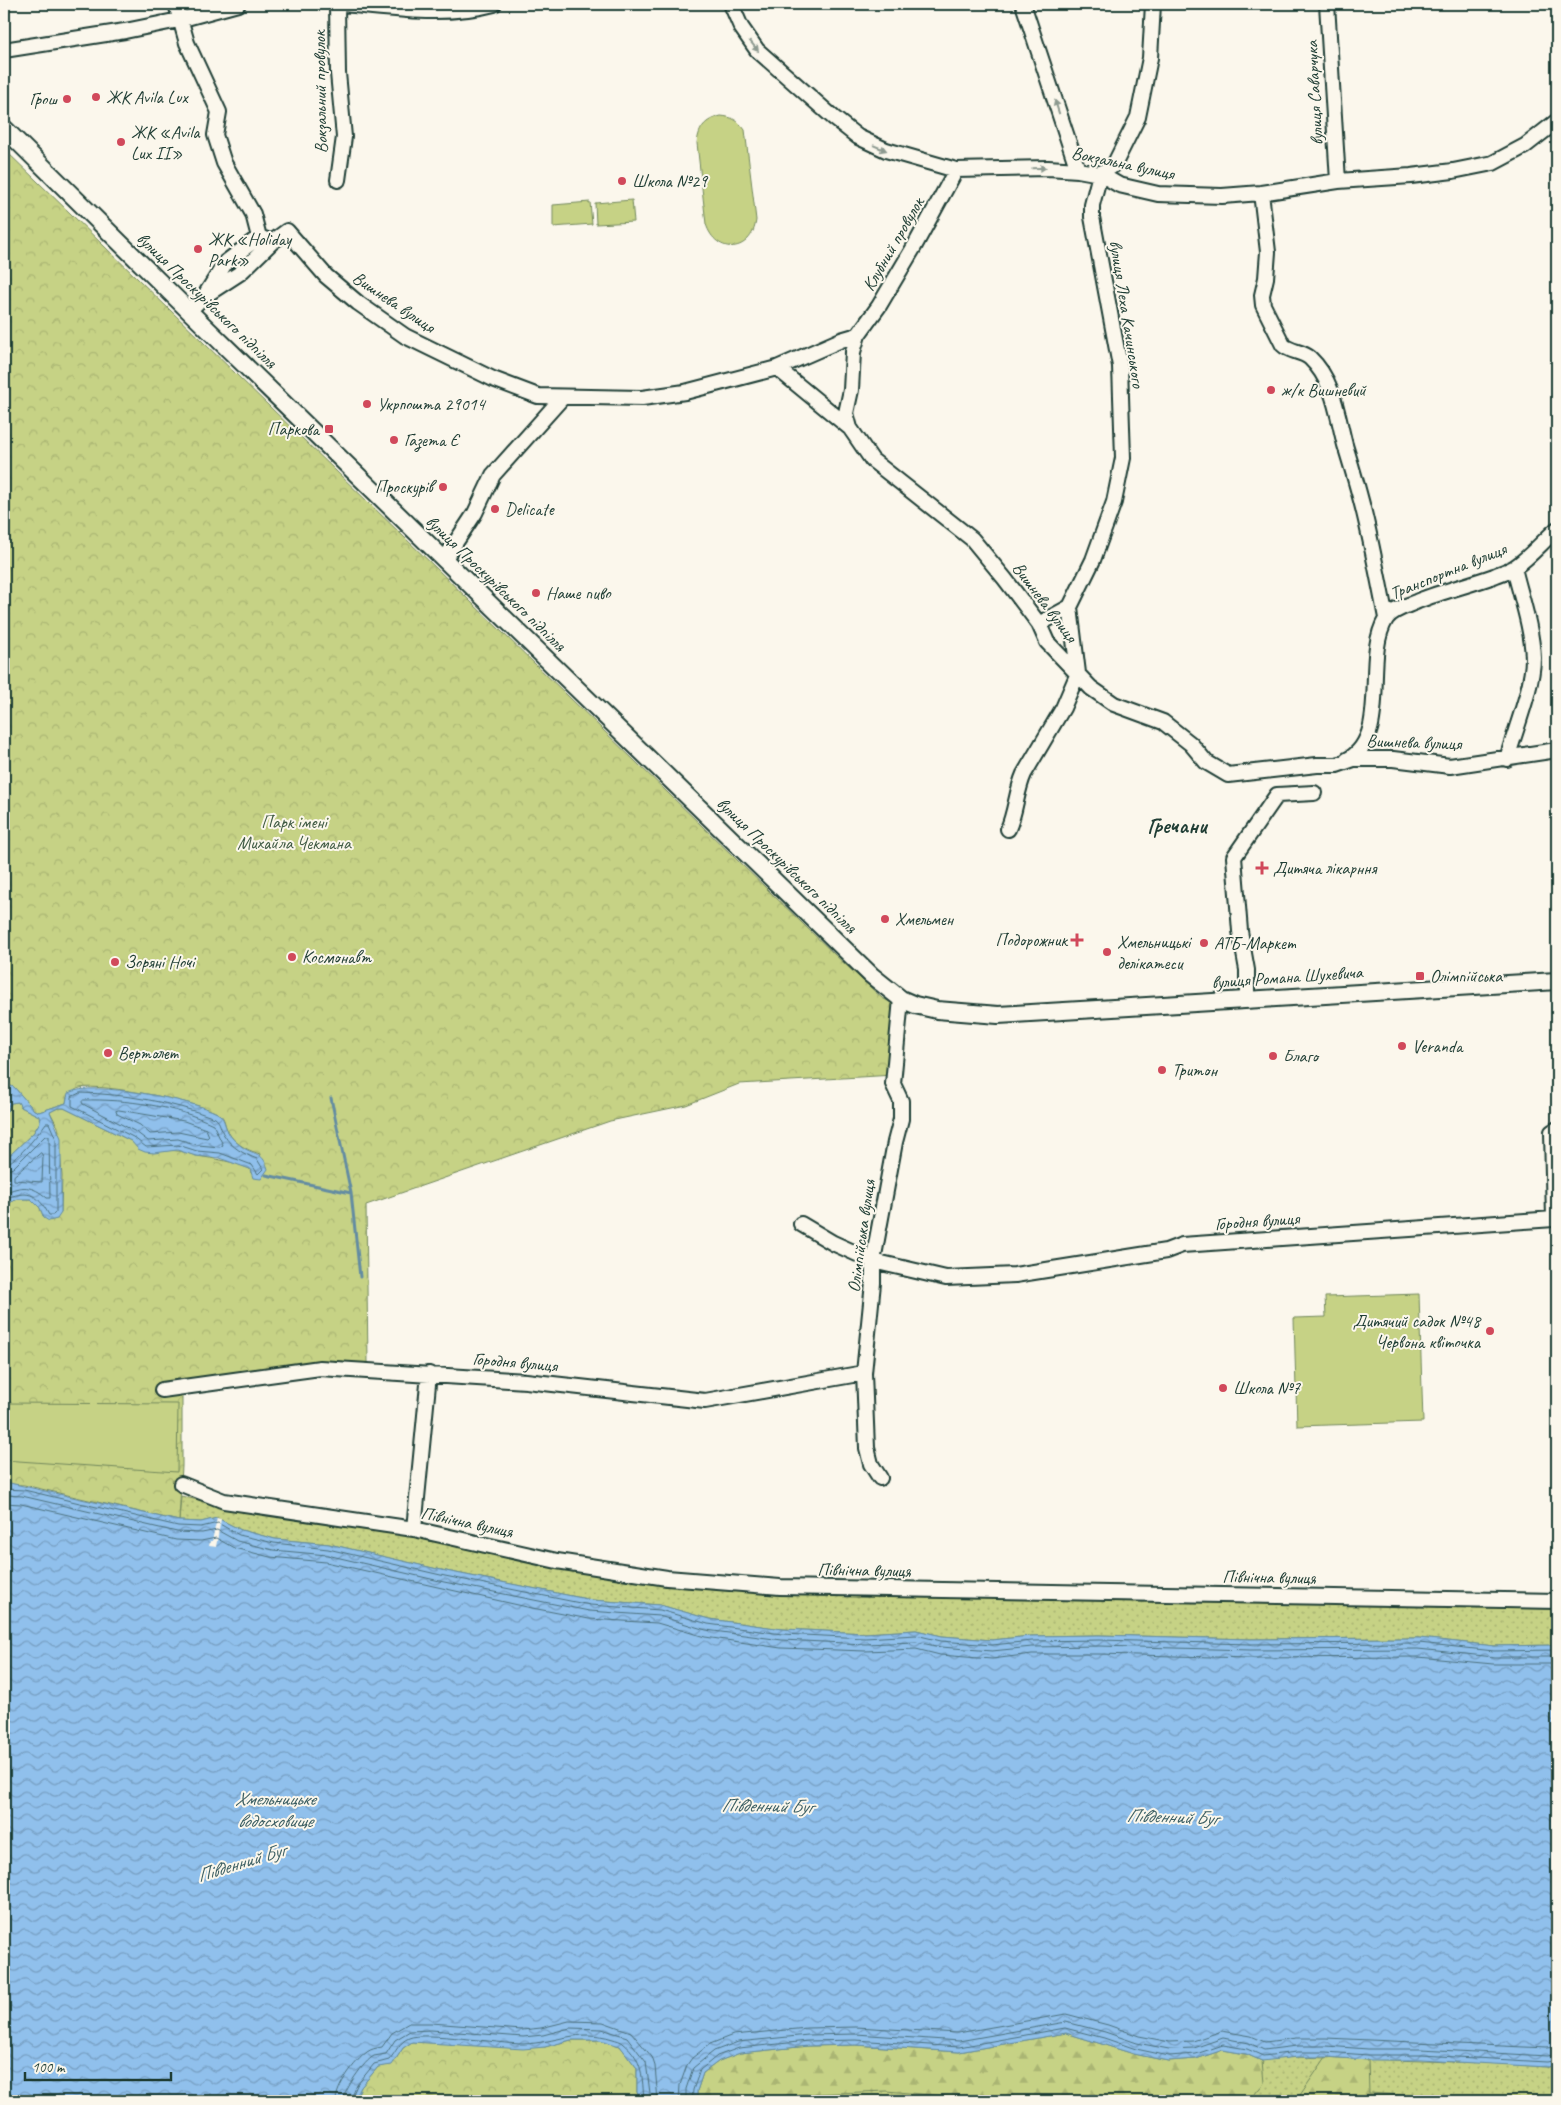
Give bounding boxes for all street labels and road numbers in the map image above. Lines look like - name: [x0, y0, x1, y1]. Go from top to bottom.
- street label: Вокзальний провулок: [308, 29, 333, 154]
- street label: вулиця Саварчука: [1300, 39, 1328, 146]
- street label: Вокзальна вулиця: [1069, 141, 1178, 186]
- street label: Клубний провулок: [857, 192, 929, 295]
- street label: вулиця Проскурівського підпілля: [132, 227, 283, 374]
- street label: вулиця Леха Качинського: [1104, 239, 1150, 391]
- street label: Вишнева вулиця: [349, 266, 441, 339]
- street label: вулиця Проскурівського підпілля: [421, 510, 572, 657]
- street label: Транспортна вулиця: [1387, 537, 1511, 604]
- street label: Вишнева вулиця: [1008, 557, 1083, 648]
- street label: Вишнева вулиця: [1366, 729, 1464, 755]
- street label: вулиця Проскурівського підпілля: [712, 792, 863, 939]
- street label: вулиця Романа Шухевича: [1211, 961, 1364, 993]
- street label: Олімпійська вулиця: [842, 1177, 880, 1294]
- street label: Городня вулиця: [1214, 1207, 1302, 1235]
- street label: Городня вулиця: [472, 1347, 560, 1377]
- street label: Північна вулиця: [419, 1502, 516, 1543]
- street label: Північна вулиця: [817, 1558, 912, 1582]
- street label: Північна вулиця: [1222, 1565, 1317, 1589]

